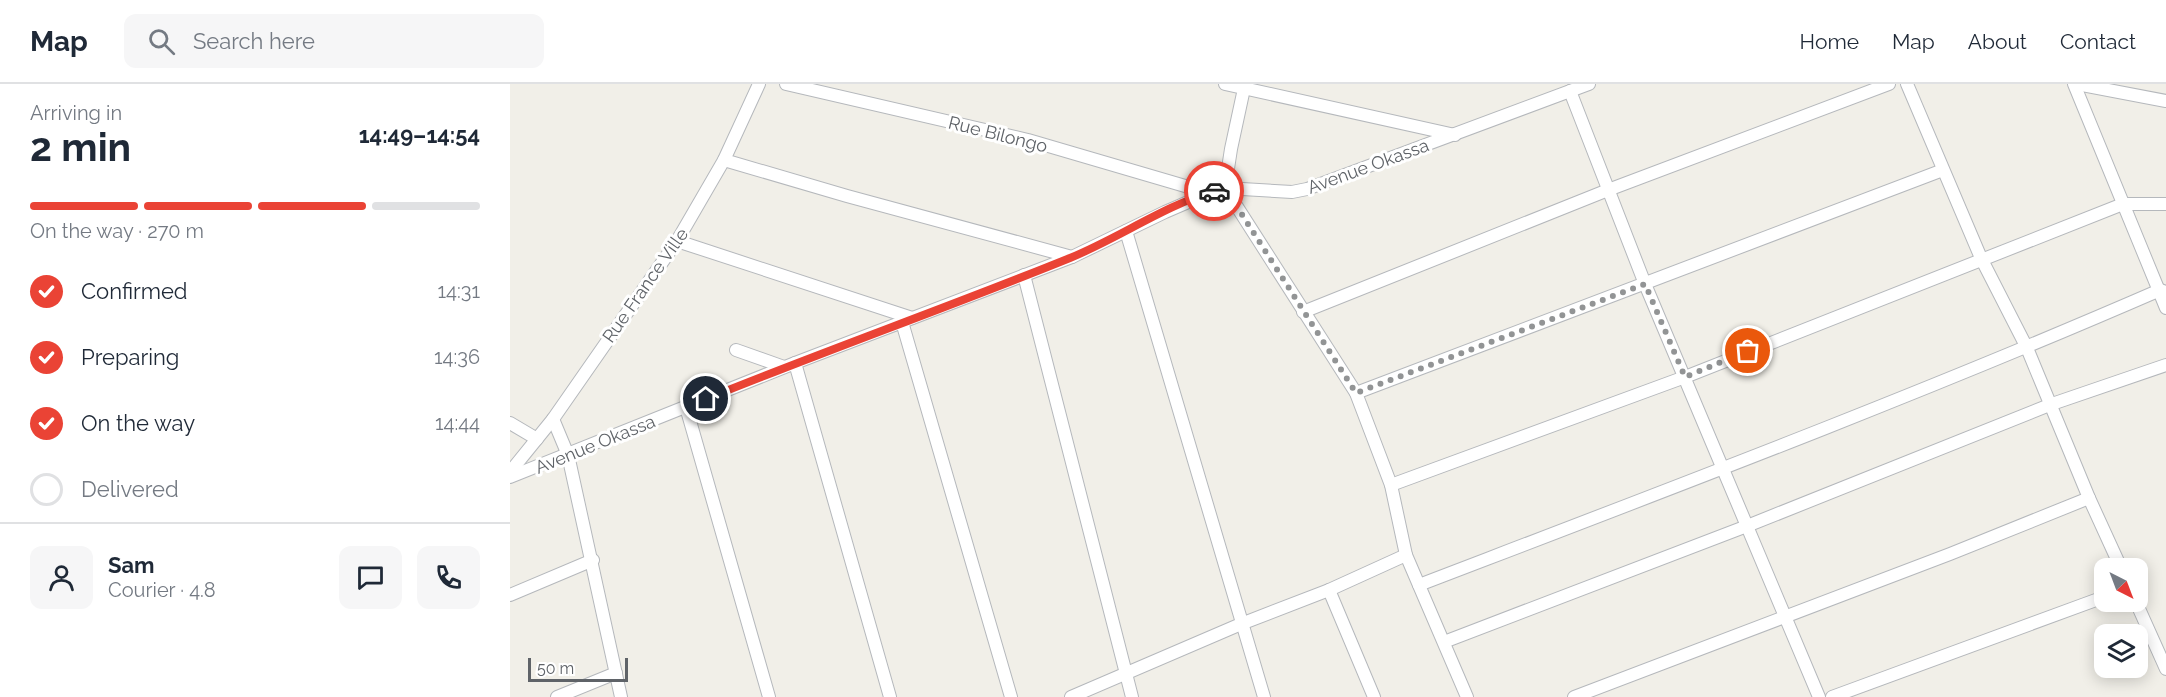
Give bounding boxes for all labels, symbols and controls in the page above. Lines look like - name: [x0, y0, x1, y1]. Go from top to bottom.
- search box: [124, 14, 544, 68]
- text: Map: [30, 25, 88, 58]
- icon: search: [145, 25, 178, 58]
- text: Search here: [193, 28, 315, 54]
- text: Home: [1800, 29, 1859, 54]
- text: Map: [1892, 29, 1935, 54]
- text: About: [1968, 29, 2027, 54]
- text: Contact: [2060, 29, 2136, 54]
- text: Arriving in: [30, 101, 122, 125]
- street label: Rue Bilongo: [946, 112, 1050, 157]
- text: 14:49–14:54: [359, 122, 480, 148]
- text: 2 min: [30, 124, 131, 170]
- street label: Avenue Okassa: [1304, 134, 1432, 198]
- courier: [1184, 161, 1244, 221]
- icon: car: [1198, 175, 1231, 208]
- text: On the way · 270 m: [30, 219, 204, 243]
- street label: Rue France Ville: [598, 223, 693, 346]
- icon: check: [30, 275, 63, 308]
- text: Confirmed: [81, 278, 188, 304]
- text: 14:31: [438, 279, 480, 303]
- pin: [1722, 325, 1773, 376]
- icon: bag: [1731, 334, 1764, 367]
- icon: check: [30, 341, 63, 374]
- text: Preparing: [81, 344, 179, 370]
- text: 14:36: [434, 345, 480, 369]
- pin: [680, 373, 731, 424]
- icon: home: [689, 382, 722, 415]
- icon: check: [30, 407, 63, 440]
- text: On the way: [81, 410, 195, 436]
- street label: Avenue Okassa: [532, 410, 658, 478]
- text: 14:44: [435, 411, 480, 435]
- text: Delivered: [81, 476, 179, 502]
- button: person: [30, 546, 93, 609]
- button: chat: [339, 546, 402, 609]
- button: phone: [417, 546, 480, 609]
- text: Sam: [108, 552, 155, 578]
- north arrow: [2094, 558, 2148, 612]
- map controls: [2094, 558, 2148, 678]
- text: Courier · 4.8: [108, 578, 216, 602]
- button: layers: [2094, 624, 2148, 678]
- scale bar: [528, 655, 628, 682]
- text: 50 m: [537, 659, 574, 678]

